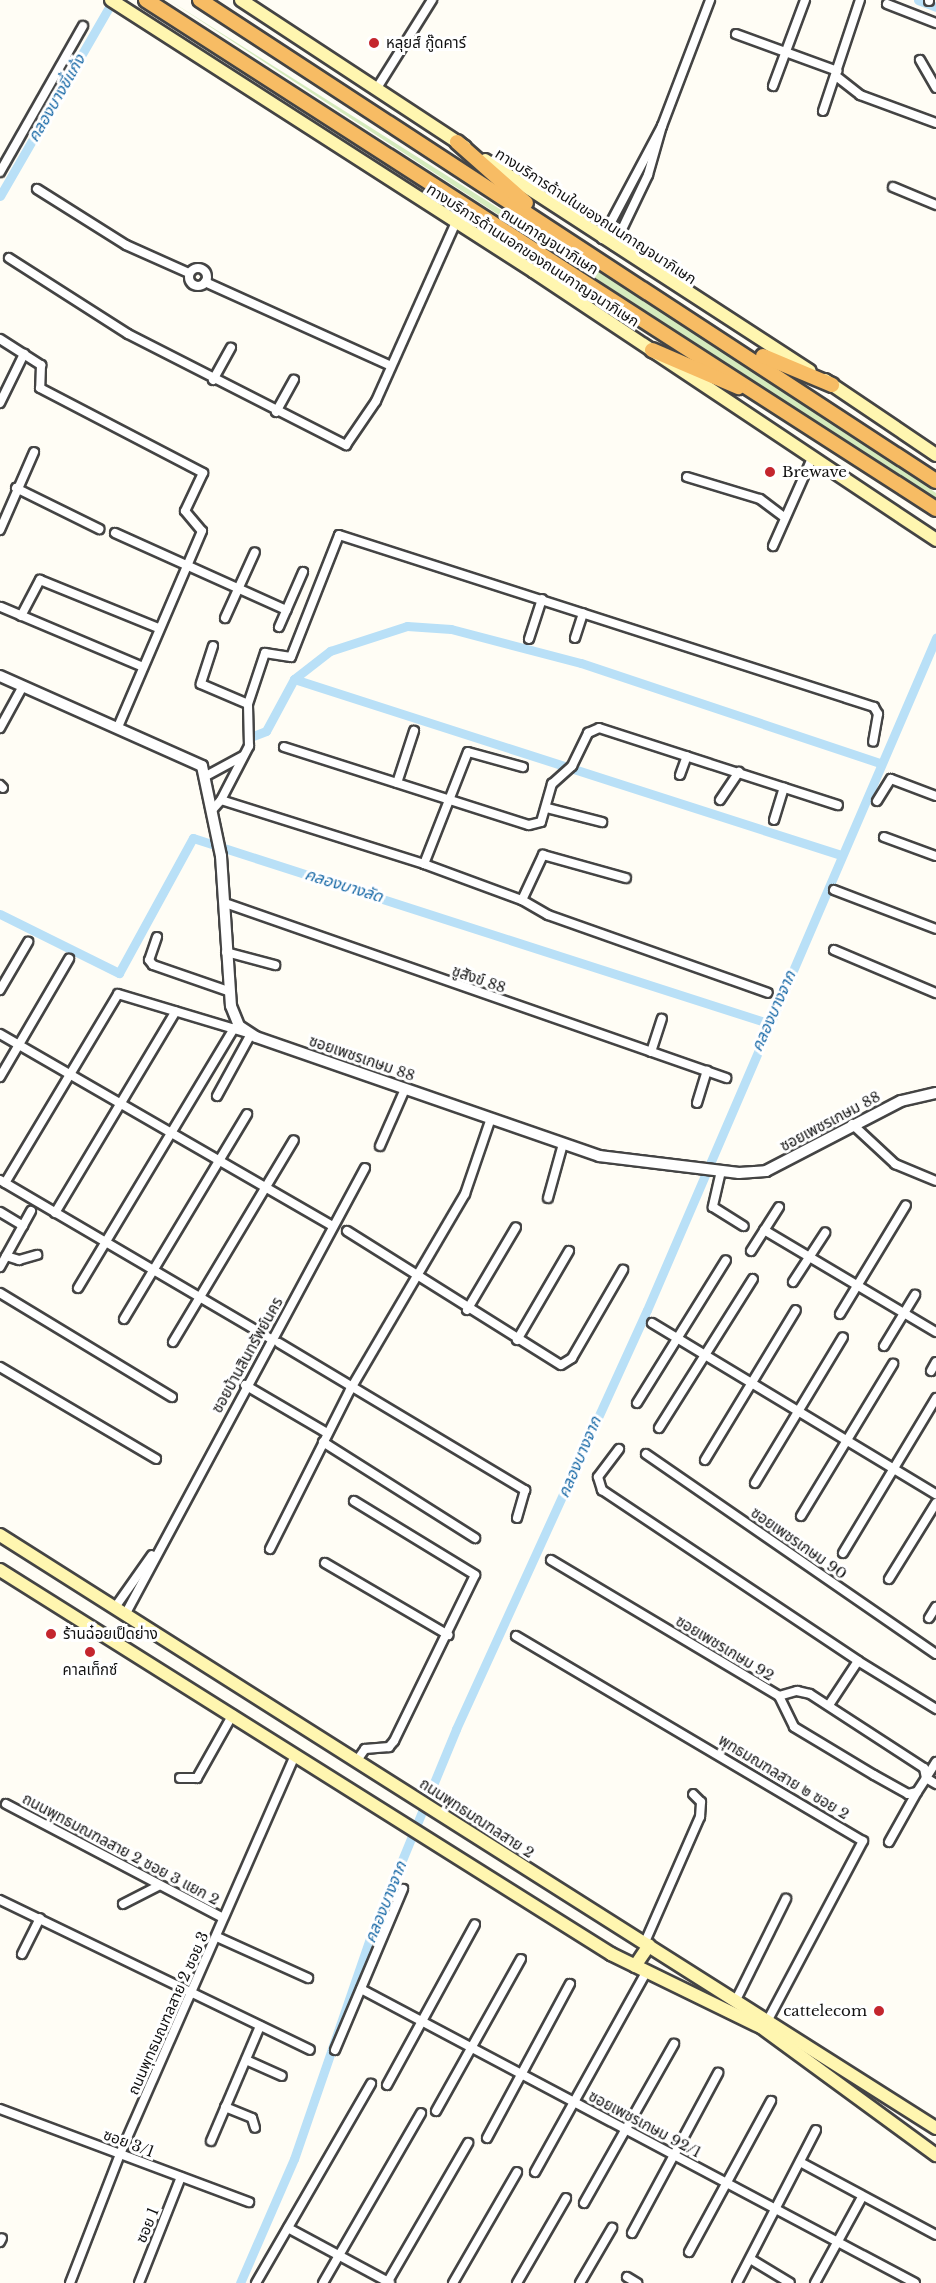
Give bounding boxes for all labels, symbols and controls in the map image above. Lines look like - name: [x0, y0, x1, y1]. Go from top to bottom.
- place label: หลุยส์ กู๊ดคาร์: [386, 34, 466, 52]
- marker: หลุยส์ กู๊ดคาร์: [367, 36, 381, 50]
- water label: คลองบางขี้แก้ง: [23, 51, 89, 145]
- street label: ทางบริการด้านในของถนนกาญจนาภิเษก: [492, 144, 700, 288]
- street label: ทางบริการด้านนอกของถนนกาญจนาภิเษก: [423, 179, 643, 331]
- street label: ถนนกาญจนาภิเษก: [498, 204, 602, 278]
- place label: Brewave: [782, 463, 847, 481]
- marker: Brewave: [763, 465, 777, 479]
- water label: คลองบางลัด: [303, 864, 385, 906]
- street label: ชูสังข์ 88: [450, 961, 508, 997]
- water label: คลองบางจาก: [747, 968, 799, 1054]
- street label: ซอยเพชรเกษม 88: [307, 1031, 417, 1085]
- street label: ซอยเพชรเกษม 88: [777, 1087, 883, 1155]
- street label: ซอยบ้านสินทรัพย์นคร: [208, 1294, 286, 1416]
- water label: คลองบางจาก: [553, 1414, 605, 1500]
- street label: ซอยเพชรเกษม 90: [748, 1503, 850, 1583]
- street label: ซอยเพชรเกษม 92: [673, 1612, 777, 1684]
- place label: ร้านฉ๋อยเป็ดย่าง: [63, 1625, 158, 1643]
- marker: ร้านฉ๋อยเป็ดย่าง: [44, 1627, 58, 1641]
- marker: คาลเท็กซ์: [83, 1645, 97, 1659]
- place label: คาลเท็กซ์: [63, 1661, 117, 1679]
- street label: พุทธมณฑลสาย ๒ ซอย 2: [715, 1731, 853, 1823]
- street label: ถนนพุทธมณฑลสาย 2: [416, 1774, 538, 1862]
- street label: ถนนพุทธมณฑลสาย 2 ซอย 3 แยก 2: [19, 1789, 223, 1909]
- water label: คลองบางจาก: [360, 1858, 410, 1946]
- street label: ถนนพุทธมณฑลสาย 2 ซอย 3: [124, 1929, 212, 2097]
- place label: cattelecom: [783, 2002, 867, 2020]
- marker: cattelecom: [872, 2004, 886, 2018]
- street label: ซอยเพชรเกษม 92/1: [586, 2087, 704, 2161]
- street label: ซอย 3/1: [101, 2125, 157, 2161]
- street label: ซอย 1: [132, 2205, 162, 2245]

